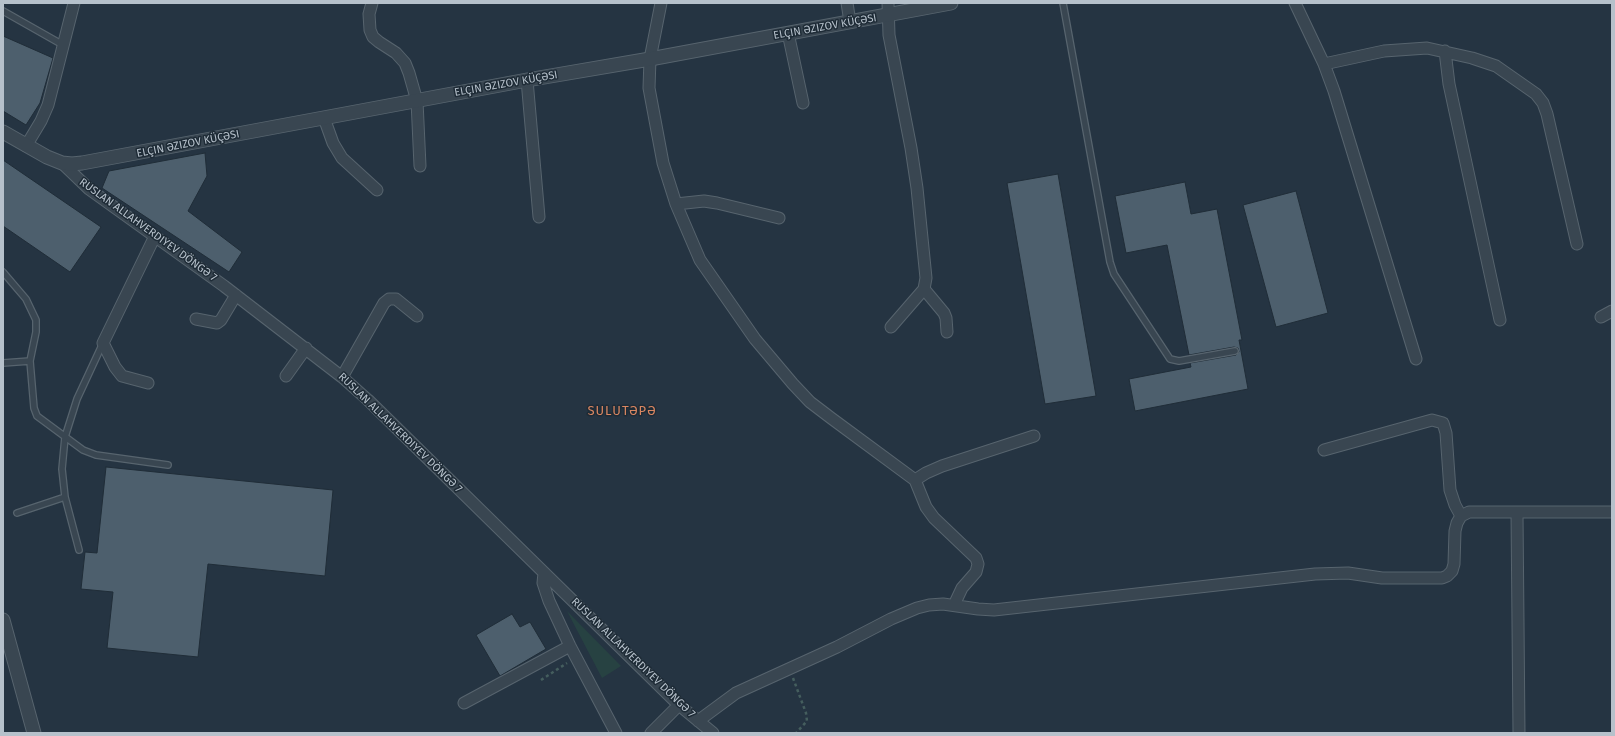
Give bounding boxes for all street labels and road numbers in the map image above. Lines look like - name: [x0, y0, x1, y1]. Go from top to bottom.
- street label: ELÇIN ƏZIZOV KÜÇƏSI: [772, 11, 878, 43]
- street label: ELÇIN ƏZIZOV KÜÇƏSI: [453, 68, 559, 100]
- street label: ELÇIN ƏZIZOV KÜÇƏSI: [135, 128, 241, 160]
- street label: RUSLAN ALLAHVERDIYEV DÖNGƏ 7: [77, 176, 219, 284]
- street label: RUSLAN ALLAHVERDIYEV DÖNGƏ 7: [335, 370, 465, 496]
- street label: RUSLAN ALLAHVERDIYEV DÖNGƏ 7: [568, 595, 698, 721]

